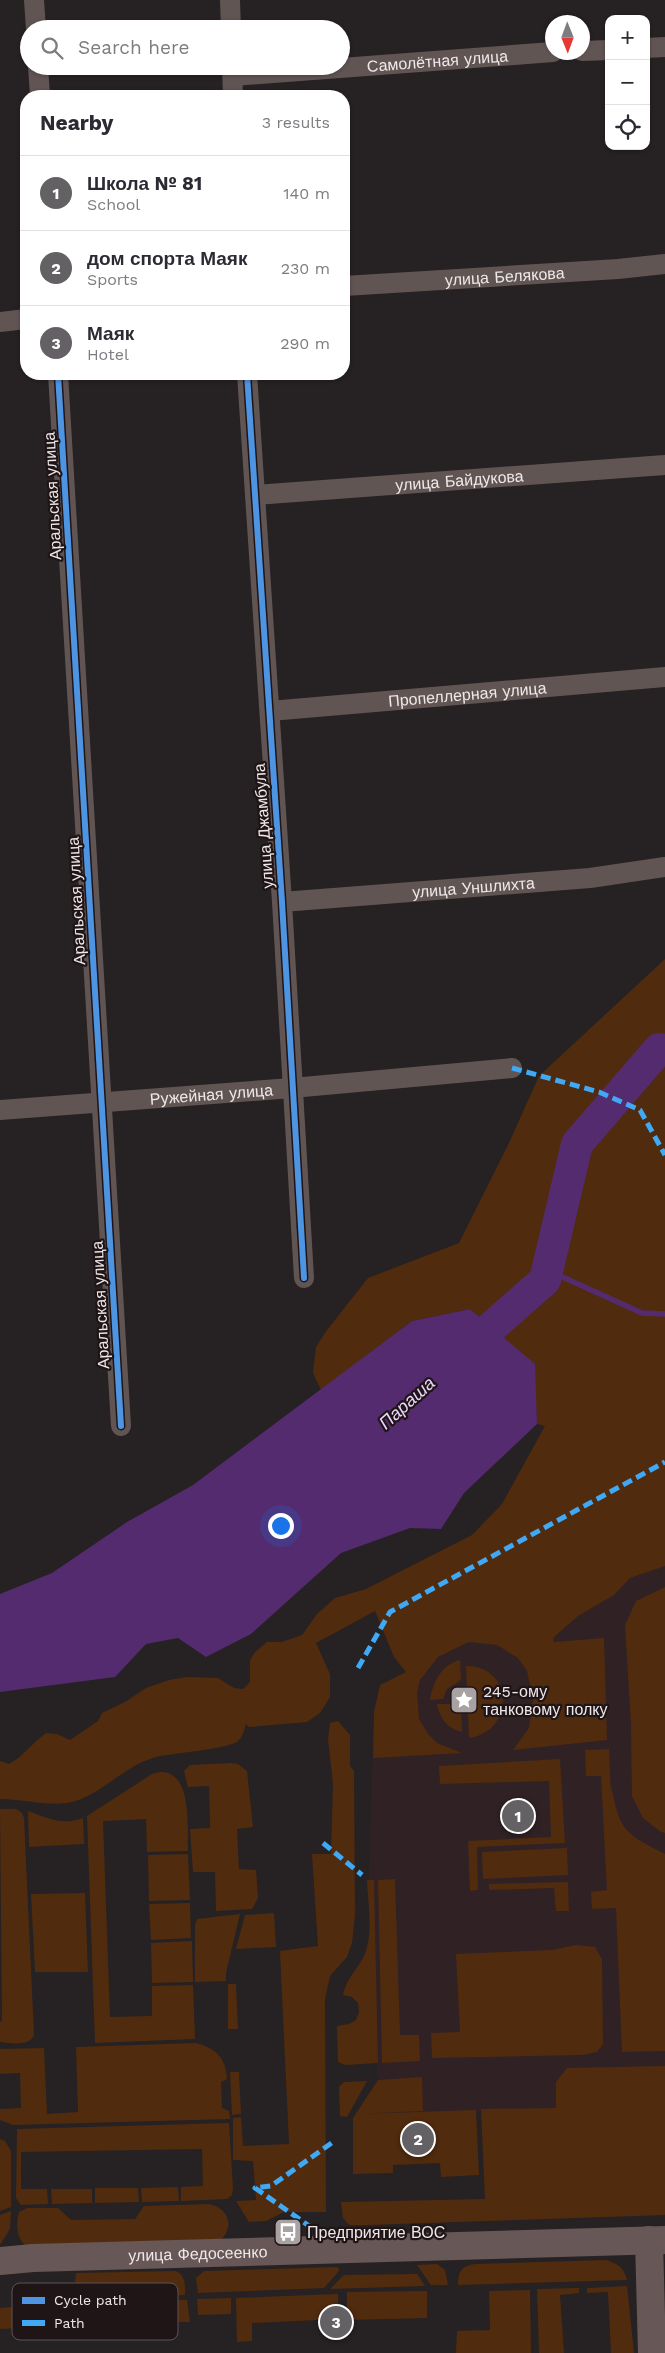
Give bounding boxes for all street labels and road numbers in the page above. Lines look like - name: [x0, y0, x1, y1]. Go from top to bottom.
- street label: Самолётная улица: [366, 46, 509, 76]
- street label: улица Белякова: [444, 263, 565, 290]
- street label: Аральская улица: [40, 431, 65, 561]
- street label: улица Байдукова: [395, 466, 524, 495]
- street label: Пропеллерная улица: [387, 678, 547, 711]
- street label: улица Джамбула: [250, 763, 277, 889]
- street label: Аральская улица: [64, 836, 89, 966]
- street label: улица Уншлихта: [412, 873, 536, 902]
- street label: Ружейная улица: [149, 1080, 274, 1109]
- street label: Аральская улица: [88, 1240, 113, 1370]
- street label: улица Федосеенко: [128, 2242, 268, 2265]

